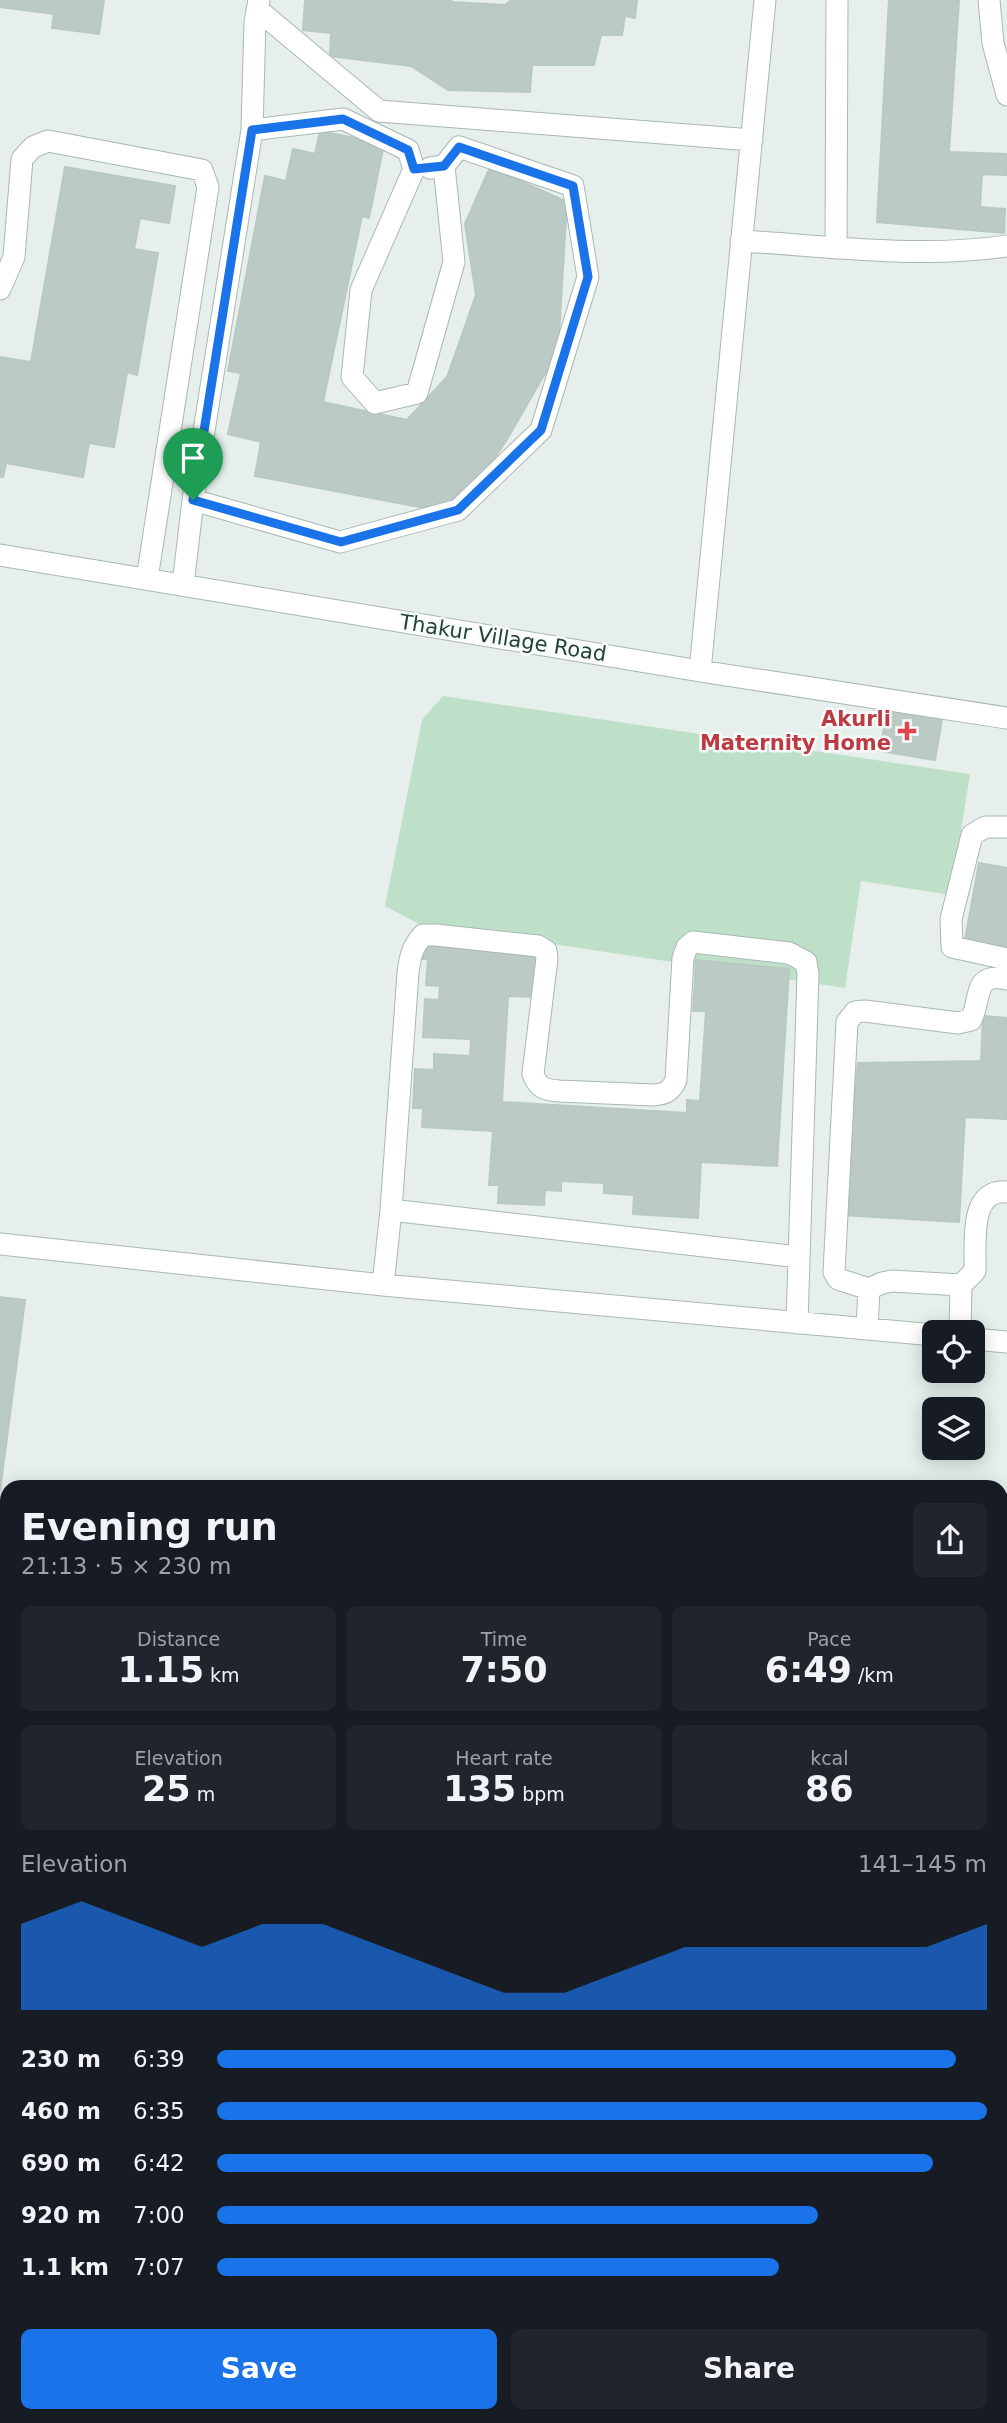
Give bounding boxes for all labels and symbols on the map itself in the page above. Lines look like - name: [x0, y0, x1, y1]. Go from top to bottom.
- pin: [163, 428, 223, 500]
- street label: Thakur Village Road: [397, 610, 608, 666]
- place label: Akurli Maternity Home: [700, 707, 891, 755]
- marker: Akurli Maternity Home: [897, 721, 917, 741]

